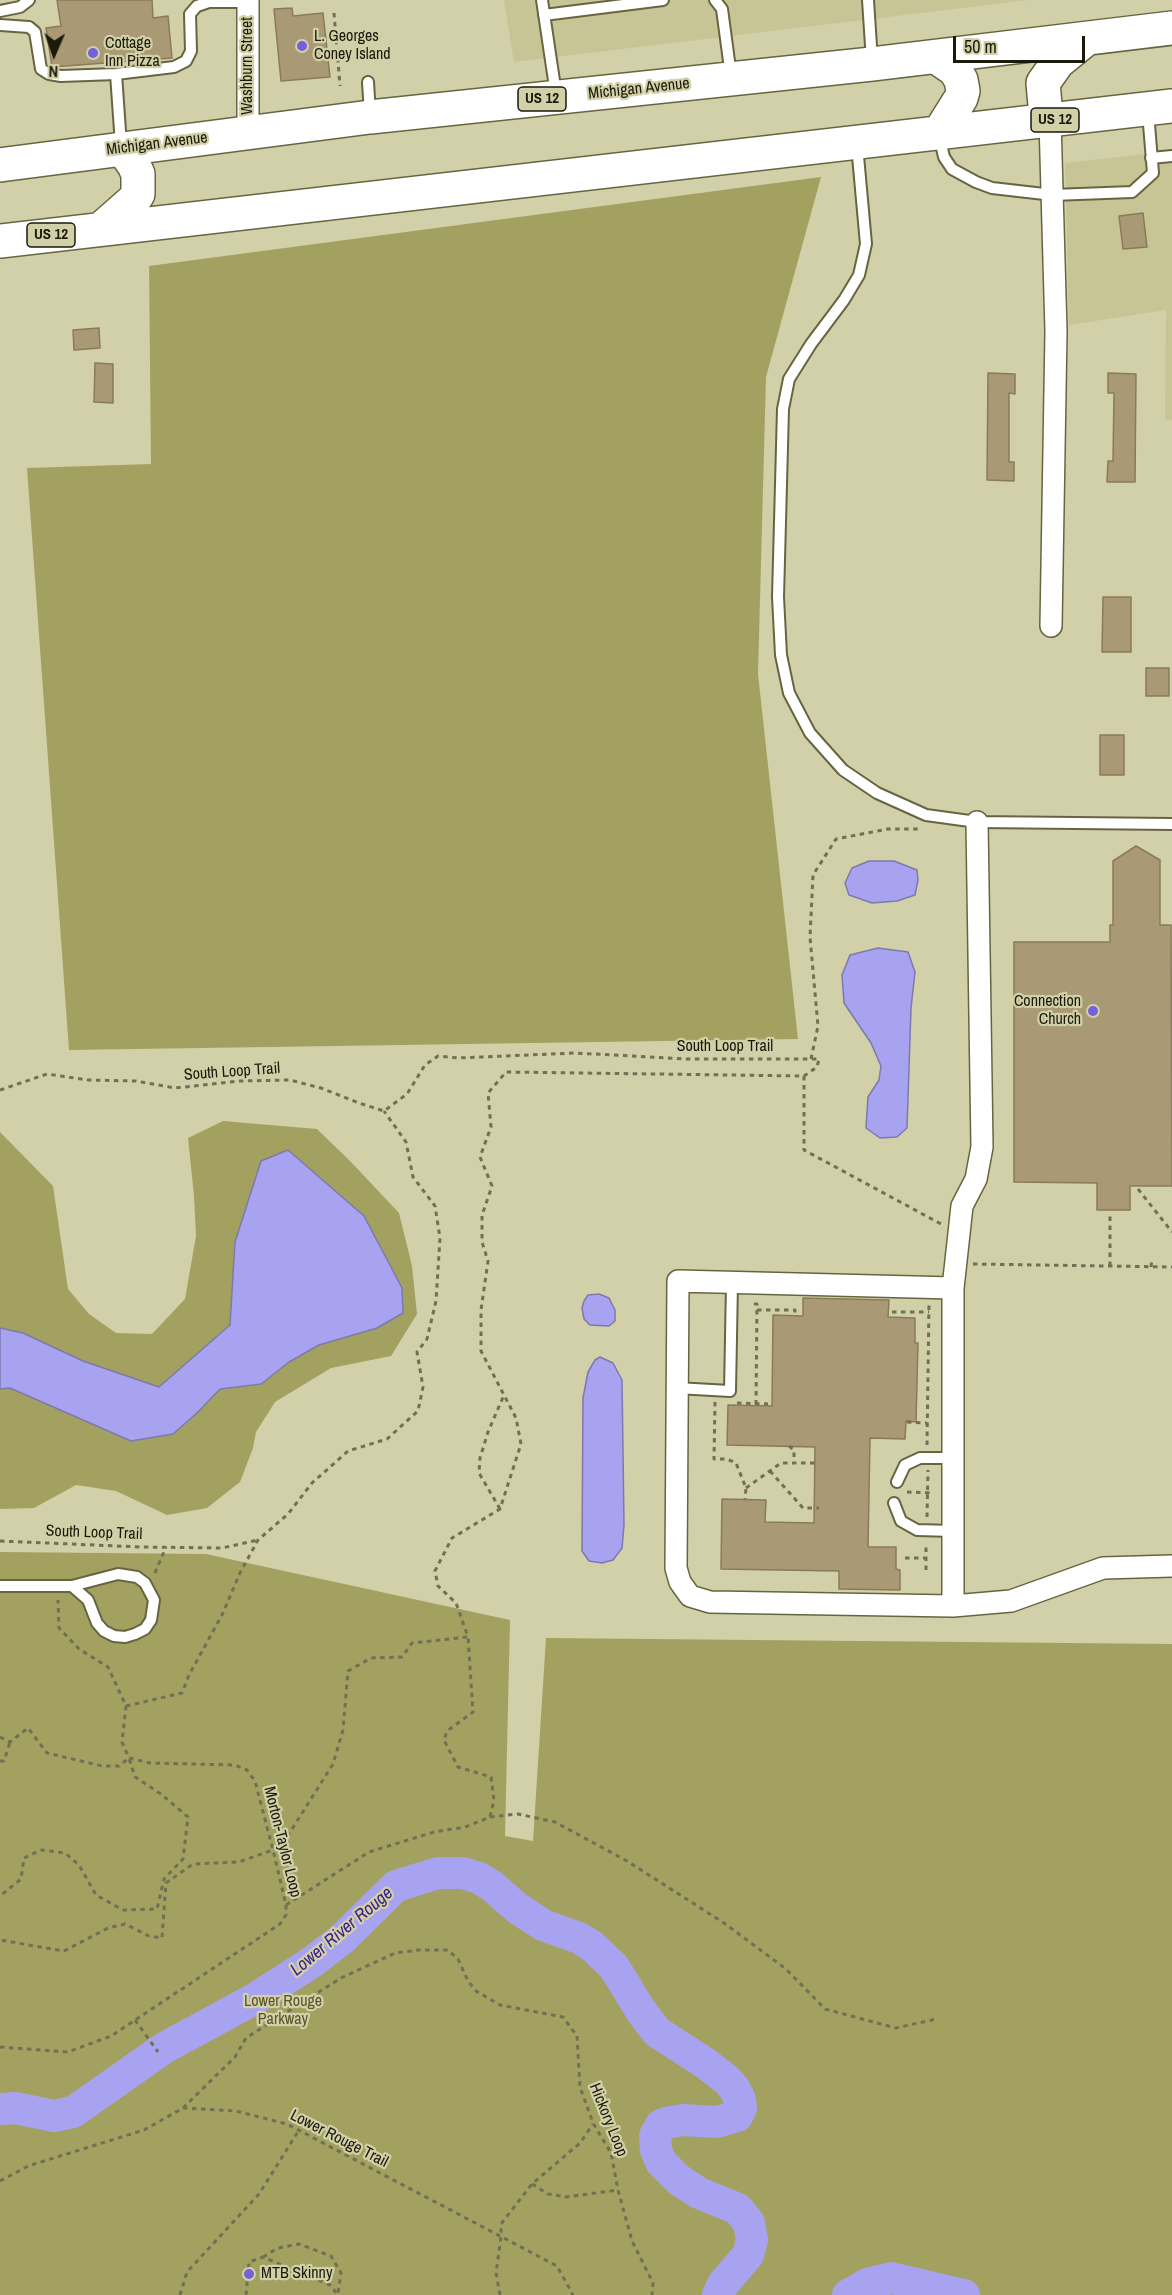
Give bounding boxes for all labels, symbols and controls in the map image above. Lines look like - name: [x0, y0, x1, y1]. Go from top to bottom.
- street label: Washburn Street: [238, 17, 258, 115]
- north arrow: [24, 24, 84, 84]
- scale bar: [956, 24, 1088, 62]
- place label: L. Georges Coney Island: [314, 27, 391, 65]
- place label: Cottage Inn Pizza: [105, 34, 160, 72]
- text: 50 m: [964, 34, 997, 59]
- marker: L. Georges Coney Island: [295, 39, 309, 53]
- marker: Cottage Inn Pizza: [86, 46, 100, 60]
- text: N: [48, 61, 59, 83]
- street label: Michigan Avenue: [587, 74, 691, 104]
- road number: US 12: [518, 87, 566, 111]
- road number: US 12: [1031, 108, 1079, 132]
- street label: Michigan Avenue: [105, 128, 209, 160]
- road number: US 12: [27, 223, 75, 247]
- place label: Connection Church: [1014, 992, 1081, 1030]
- marker: Connection Church: [1086, 1004, 1100, 1018]
- street label: South Loop Trail: [677, 1037, 773, 1057]
- street label: South Loop Trail: [183, 1059, 281, 1085]
- street label: South Loop Trail: [45, 1522, 143, 1544]
- street label: Morton-Taylor Loop: [259, 1785, 305, 1899]
- water label: Lower River Rouge: [286, 1883, 398, 1981]
- park label: Lower Rouge Parkway: [244, 1992, 322, 2030]
- street label: Hickory Loop: [585, 2081, 631, 2159]
- street label: Lower Rouge Trail: [287, 2106, 391, 2172]
- place label: MTB Skinny: [261, 2264, 332, 2284]
- marker: MTB Skinny: [242, 2267, 256, 2281]

